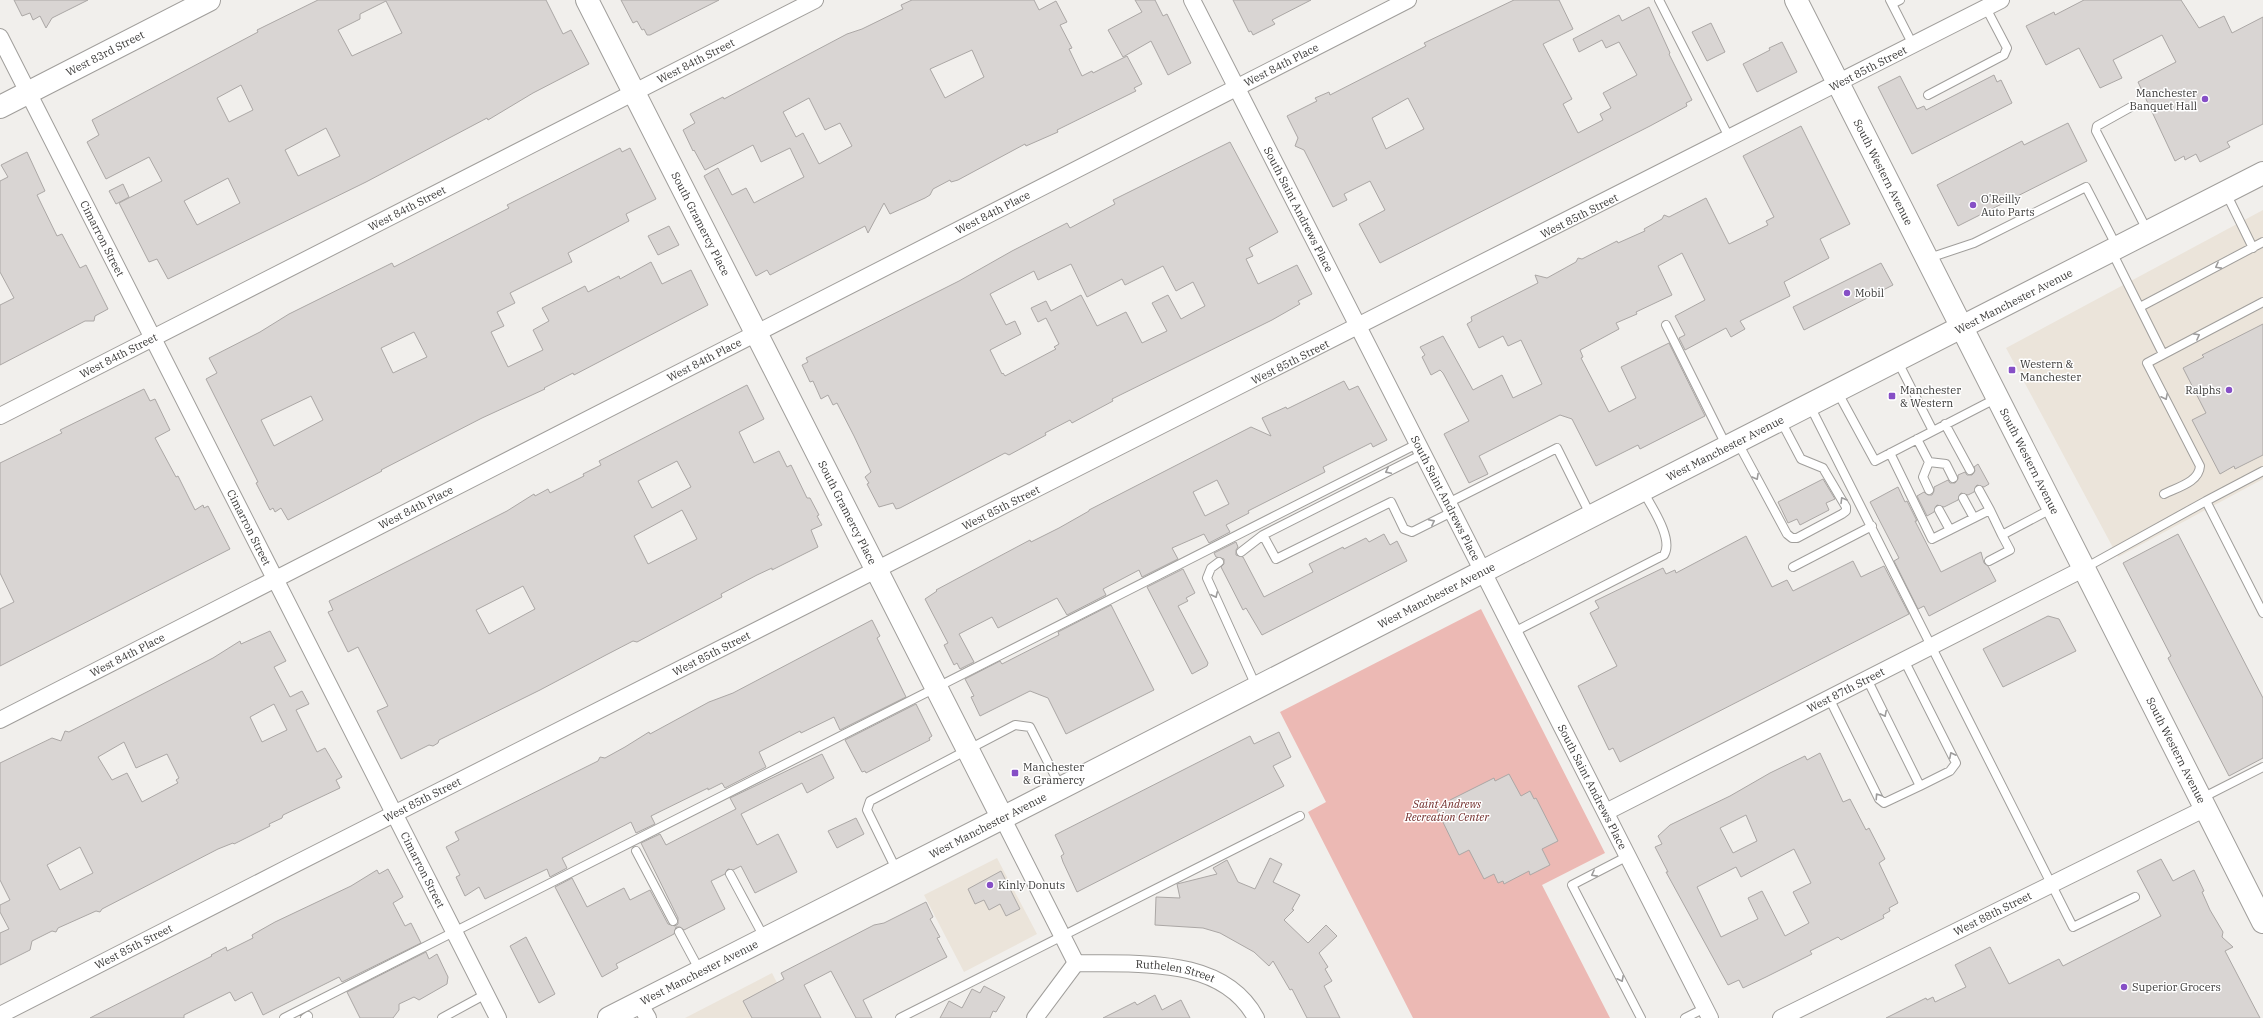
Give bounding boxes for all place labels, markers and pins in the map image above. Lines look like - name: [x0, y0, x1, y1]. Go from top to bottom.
- place label: Manchester Banquet Hall: [2130, 86, 2197, 113]
- marker: Manchester Banquet Hall: [2200, 94, 2210, 104]
- place label: O'Reilly Auto Parts: [1981, 192, 2035, 219]
- marker: O'Reilly Auto Parts: [1968, 200, 1978, 210]
- place label: Mobil: [1855, 286, 1884, 300]
- marker: Mobil: [1842, 288, 1852, 298]
- place label: Western & Manchester: [2020, 357, 2081, 384]
- marker: Western & Manchester: [2007, 365, 2017, 375]
- place label: Manchester & Western: [1900, 383, 1961, 410]
- place label: Ralphs: [2185, 383, 2221, 397]
- marker: Ralphs: [2224, 385, 2234, 395]
- marker: Manchester & Western: [1887, 391, 1897, 401]
- place label: Manchester & Gramercy: [1023, 760, 1085, 787]
- marker: Manchester & Gramercy: [1010, 768, 1020, 778]
- place label: Kinly Donuts: [998, 878, 1065, 892]
- marker: Kinly Donuts: [985, 880, 995, 890]
- place label: Superior Grocers: [2132, 980, 2221, 994]
- marker: Superior Grocers: [2119, 982, 2129, 992]

